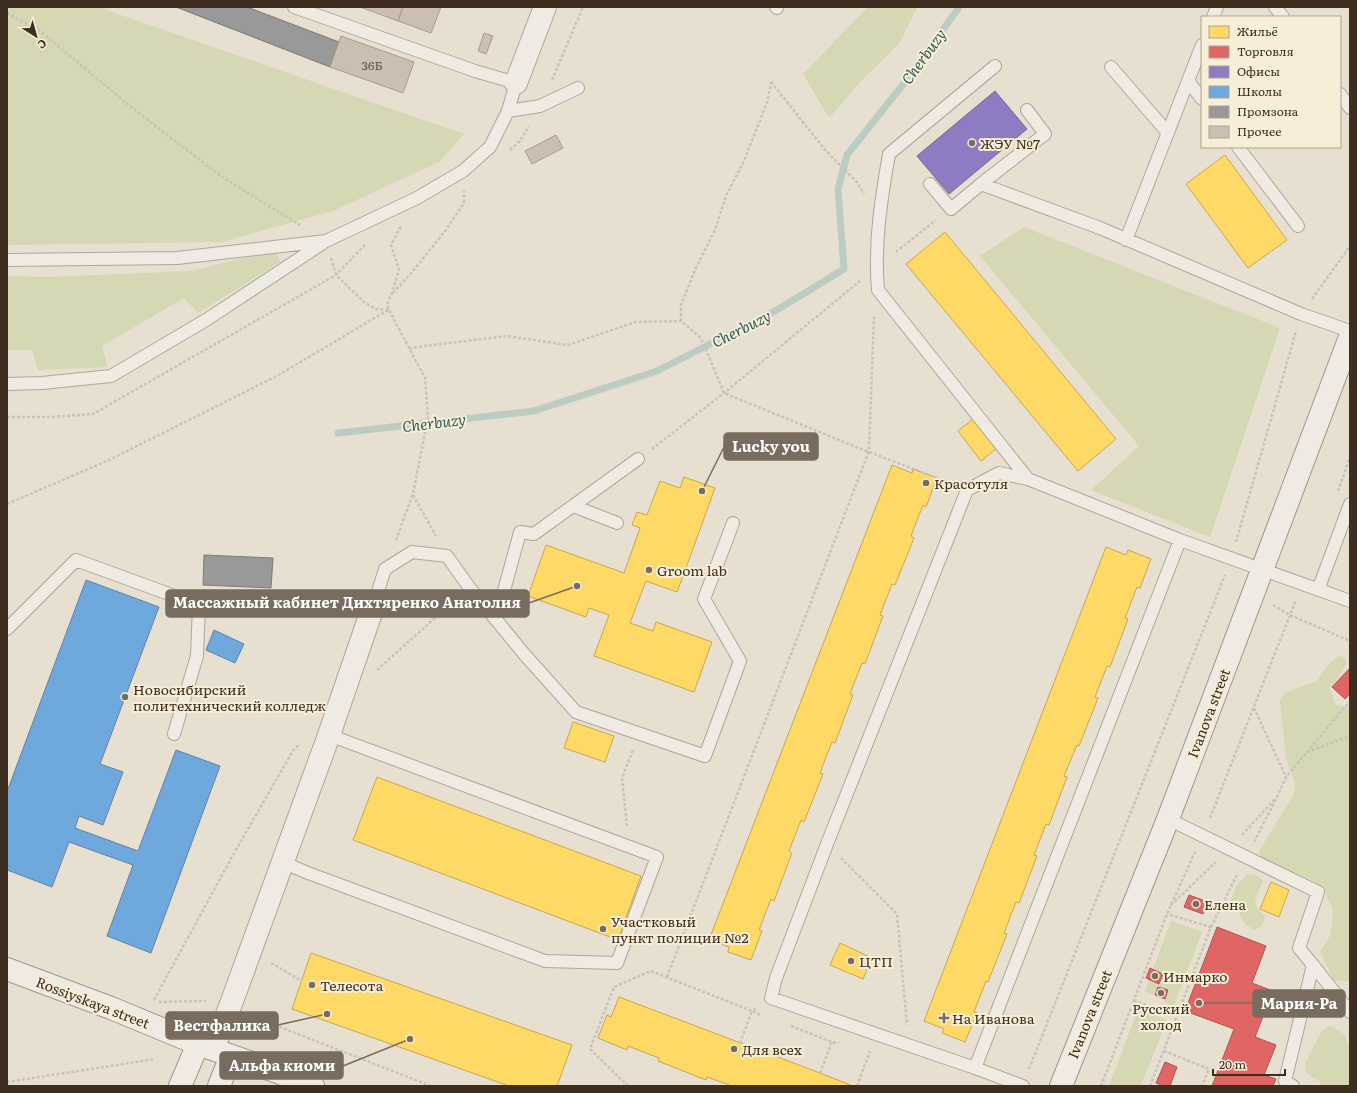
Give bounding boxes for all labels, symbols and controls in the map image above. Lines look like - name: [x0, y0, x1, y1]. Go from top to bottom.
- north arrow: [16, 16, 56, 56]
- legend: [1201, 16, 1341, 148]
- text: Жильё: [1237, 22, 1278, 40]
- water label: Cherbuzy: [895, 23, 951, 89]
- text: С: [35, 36, 51, 54]
- text: Торговля: [1237, 42, 1294, 60]
- house number: 36Б: [362, 56, 382, 74]
- text: Офисы: [1237, 62, 1280, 80]
- text: Школы: [1237, 82, 1282, 100]
- text: Промзона: [1237, 102, 1299, 120]
- text: Прочее: [1237, 122, 1281, 140]
- place label: ЖЭУ №7: [980, 133, 1040, 153]
- marker: ЖЭУ №7: [967, 138, 977, 148]
- water label: Cherbuzy: [707, 303, 775, 353]
- water label: Cherbuzy: [401, 407, 467, 437]
- callout: Lucky you: [724, 433, 818, 460]
- text: Lucky you: [732, 434, 810, 457]
- place label: Красотуля: [934, 473, 1008, 493]
- marker: Красотуля: [921, 478, 931, 488]
- place label: Groom lab: [657, 560, 727, 580]
- marker: Groom lab: [644, 565, 654, 575]
- callout: Массажный кабинет Дихтяренко Анатолия: [166, 590, 529, 617]
- text: Массажный кабинет Дихтяренко Анатолия: [173, 590, 521, 613]
- street label: Ivanova street: [1182, 665, 1234, 761]
- place label: Новосибирский политехнический колледж: [133, 679, 326, 715]
- marker: Новосибирский политехнический колледж: [120, 692, 130, 702]
- place label: Елена: [1204, 894, 1246, 914]
- marker: Елена: [1191, 899, 1201, 909]
- place label: Участковый пункт полиции №2: [611, 911, 749, 947]
- marker: Участковый пункт полиции №2: [598, 924, 608, 934]
- place label: ЦТП: [859, 951, 893, 971]
- marker: ЦТП: [846, 956, 856, 966]
- street label: Ivanova street: [1062, 966, 1116, 1061]
- place label: Инмарко: [1163, 966, 1228, 986]
- street label: Rossiyskaya street: [33, 971, 153, 1033]
- marker: Инмарко: [1150, 971, 1160, 981]
- place label: Телесота: [320, 975, 384, 995]
- marker: Телесота: [307, 980, 317, 990]
- marker: Русский холод: [1156, 988, 1166, 998]
- callout: Мария-Ра: [1253, 990, 1345, 1017]
- text: Мария-Ра: [1261, 991, 1338, 1014]
- place label: Русский холод: [1132, 998, 1190, 1034]
- place label: На Иванова: [952, 1008, 1035, 1028]
- callout: Вестфалика: [166, 1012, 278, 1039]
- text: Вестфалика: [174, 1013, 271, 1036]
- marker: На Иванова: [939, 1013, 949, 1023]
- place label: Для всех: [742, 1039, 802, 1059]
- marker: Для всех: [729, 1044, 739, 1054]
- scale bar: [1213, 1051, 1285, 1077]
- callout: Альфа киоми: [220, 1052, 343, 1079]
- text: Альфа киоми: [229, 1053, 336, 1076]
- text: 20 m: [1219, 1055, 1246, 1073]

